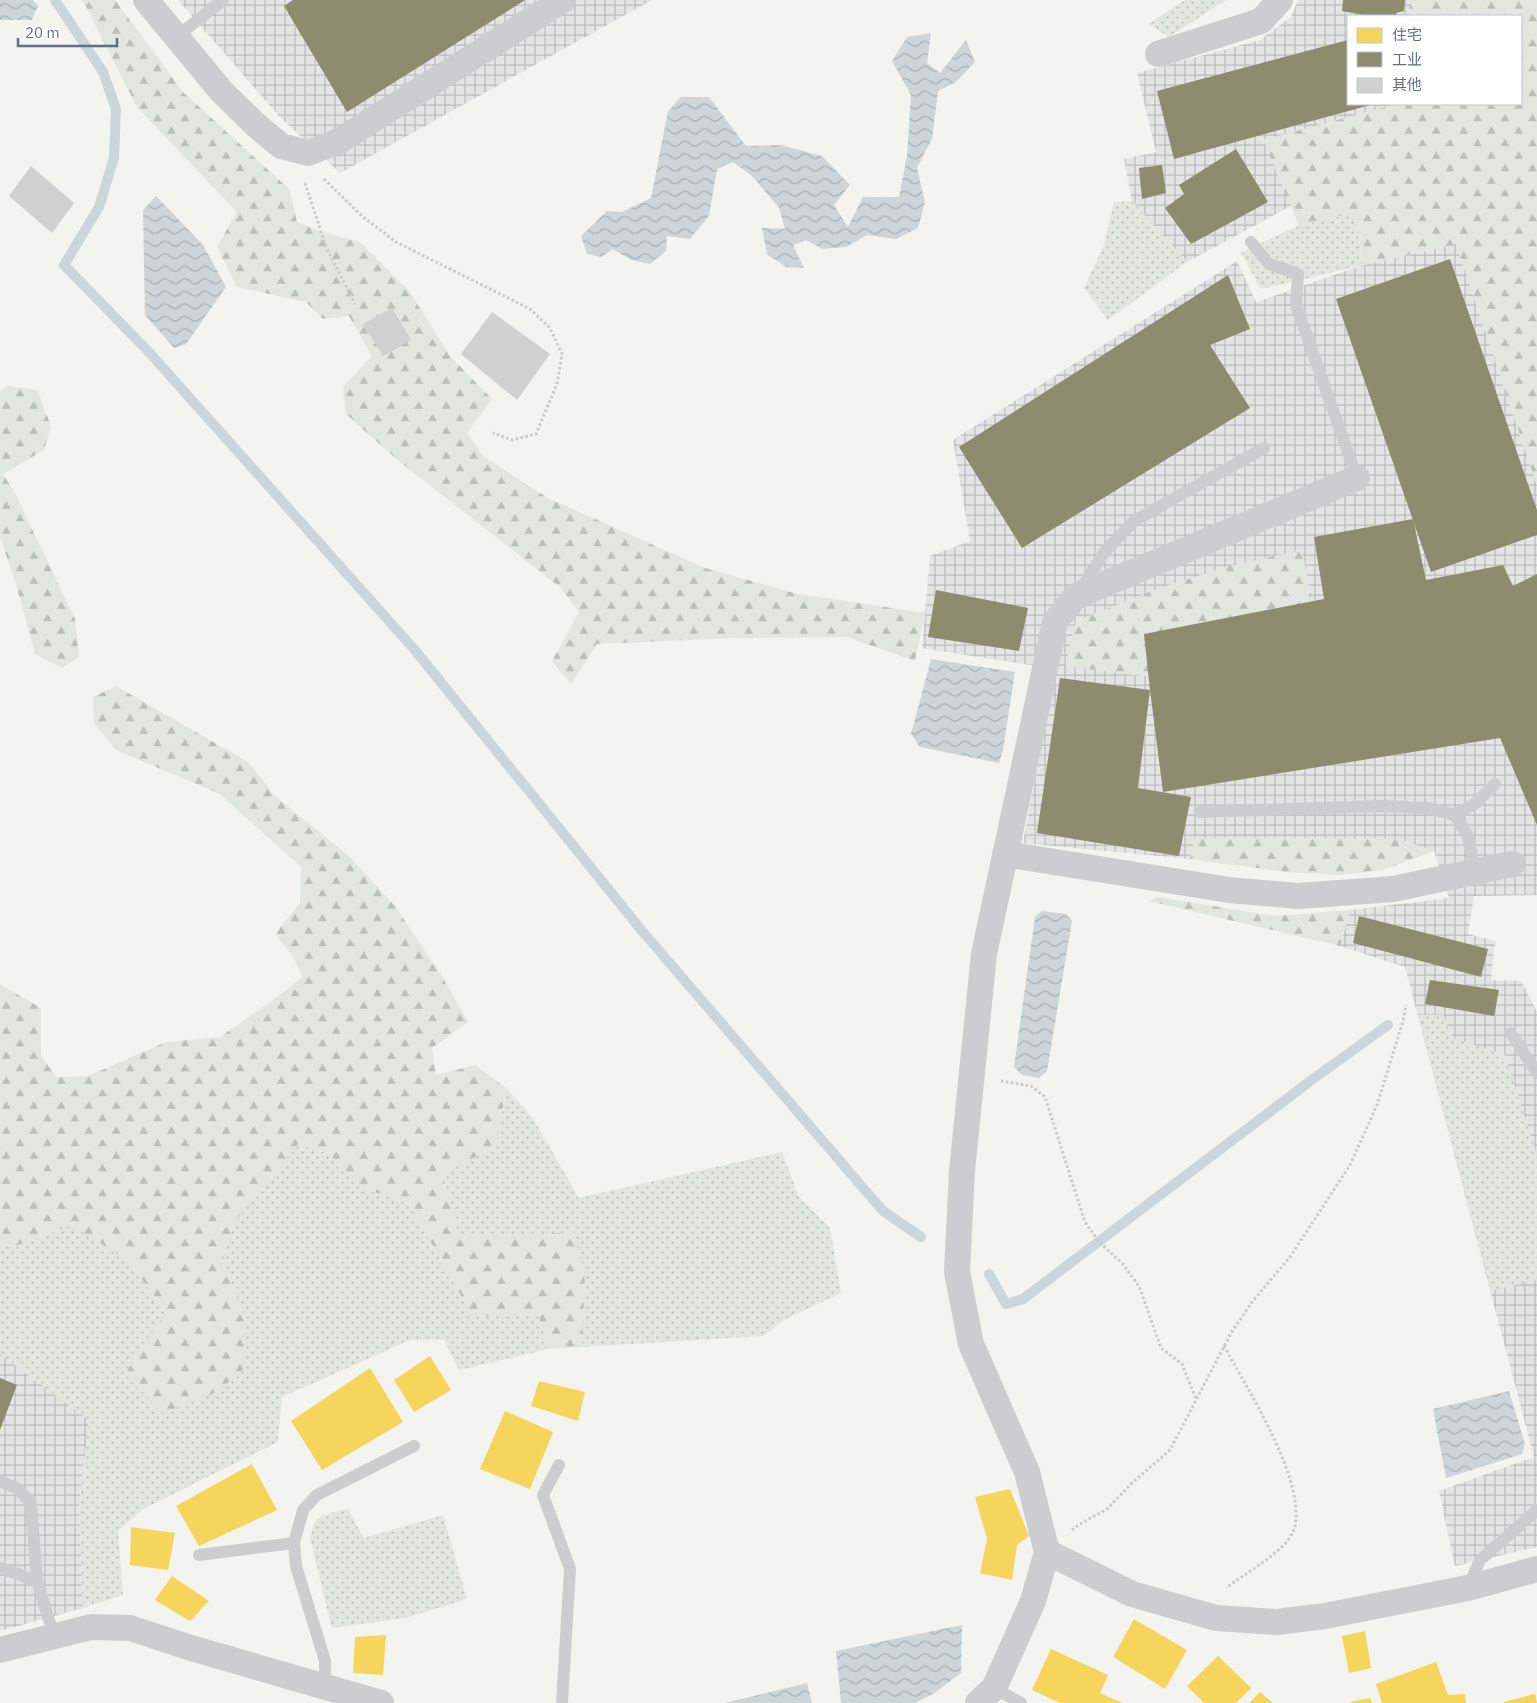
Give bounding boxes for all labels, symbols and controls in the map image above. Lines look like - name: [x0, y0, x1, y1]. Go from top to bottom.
- scale bar: [18, 15, 116, 47]
- legend: [1347, 15, 1522, 105]
- text: 20 m: [25, 23, 60, 42]
- text: 住宅: [1392, 25, 1422, 44]
- text: 工业: [1392, 50, 1422, 69]
- text: 其他: [1392, 75, 1422, 94]

